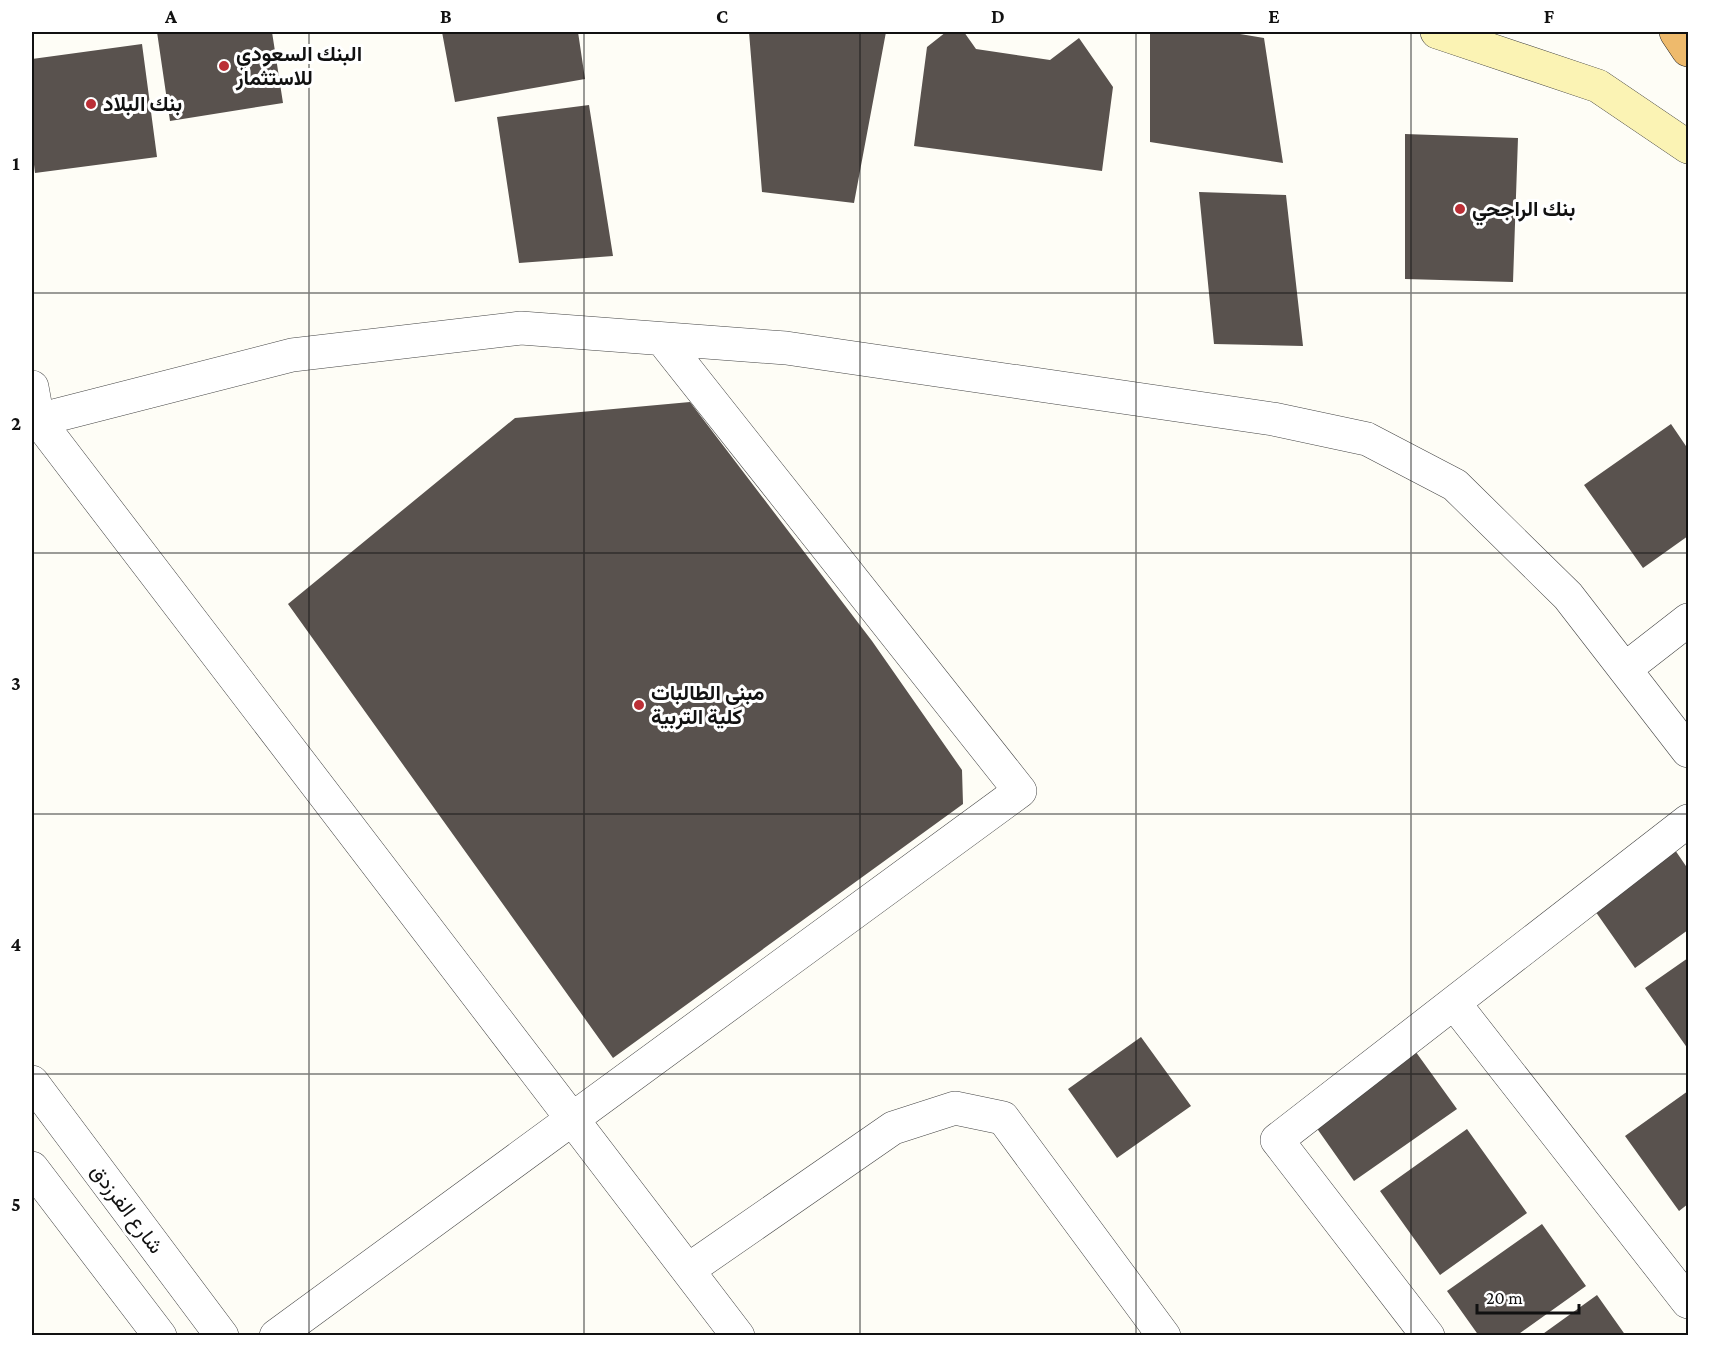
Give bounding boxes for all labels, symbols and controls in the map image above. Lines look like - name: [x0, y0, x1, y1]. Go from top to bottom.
- text: A: [164, 5, 178, 27]
- text: B: [440, 5, 452, 27]
- text: C: [716, 5, 728, 27]
- text: D: [991, 5, 1005, 27]
- text: E: [1268, 5, 1280, 27]
- text: F: [1544, 5, 1555, 27]
- place label: البنك السعودي للاستثمار: [235, 42, 362, 91]
- marker: البنك السعودي للاستثمار: [217, 59, 231, 73]
- place label: بنك البلاد: [103, 92, 182, 116]
- marker: بنك البلاد: [84, 97, 98, 111]
- text: 1: [12, 152, 20, 174]
- place label: بنك الراجحي: [1472, 197, 1575, 226]
- marker: بنك الراجحي: [1453, 202, 1467, 216]
- text: 2: [11, 412, 21, 434]
- text: 3: [11, 672, 21, 694]
- place label: مبنى الطالبات كلية التربية: [651, 681, 765, 730]
- marker: مبنى الطالبات كلية التربية: [632, 698, 646, 712]
- text: 4: [11, 933, 22, 955]
- street label: شارع الفرزدق: [84, 1160, 168, 1260]
- text: 5: [11, 1193, 21, 1215]
- scale bar: [1477, 1277, 1579, 1315]
- text: 20 m: [1486, 1288, 1523, 1308]

